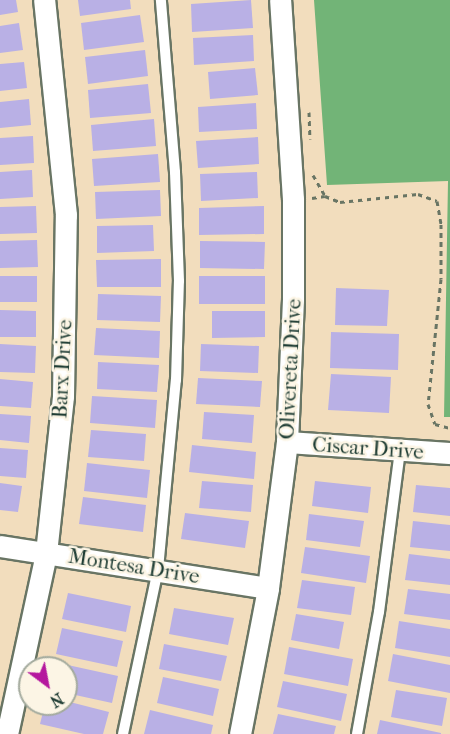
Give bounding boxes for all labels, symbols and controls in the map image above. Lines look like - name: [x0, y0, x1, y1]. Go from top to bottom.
- street label: Olivereta Drive: [274, 298, 306, 440]
- street label: Barx Drive: [47, 319, 77, 419]
- street label: Ciscar Drive: [311, 432, 425, 464]
- street label: Montesa Drive: [67, 543, 201, 589]
- north arrow: [18, 656, 78, 716]
- text: N: [47, 689, 67, 711]

